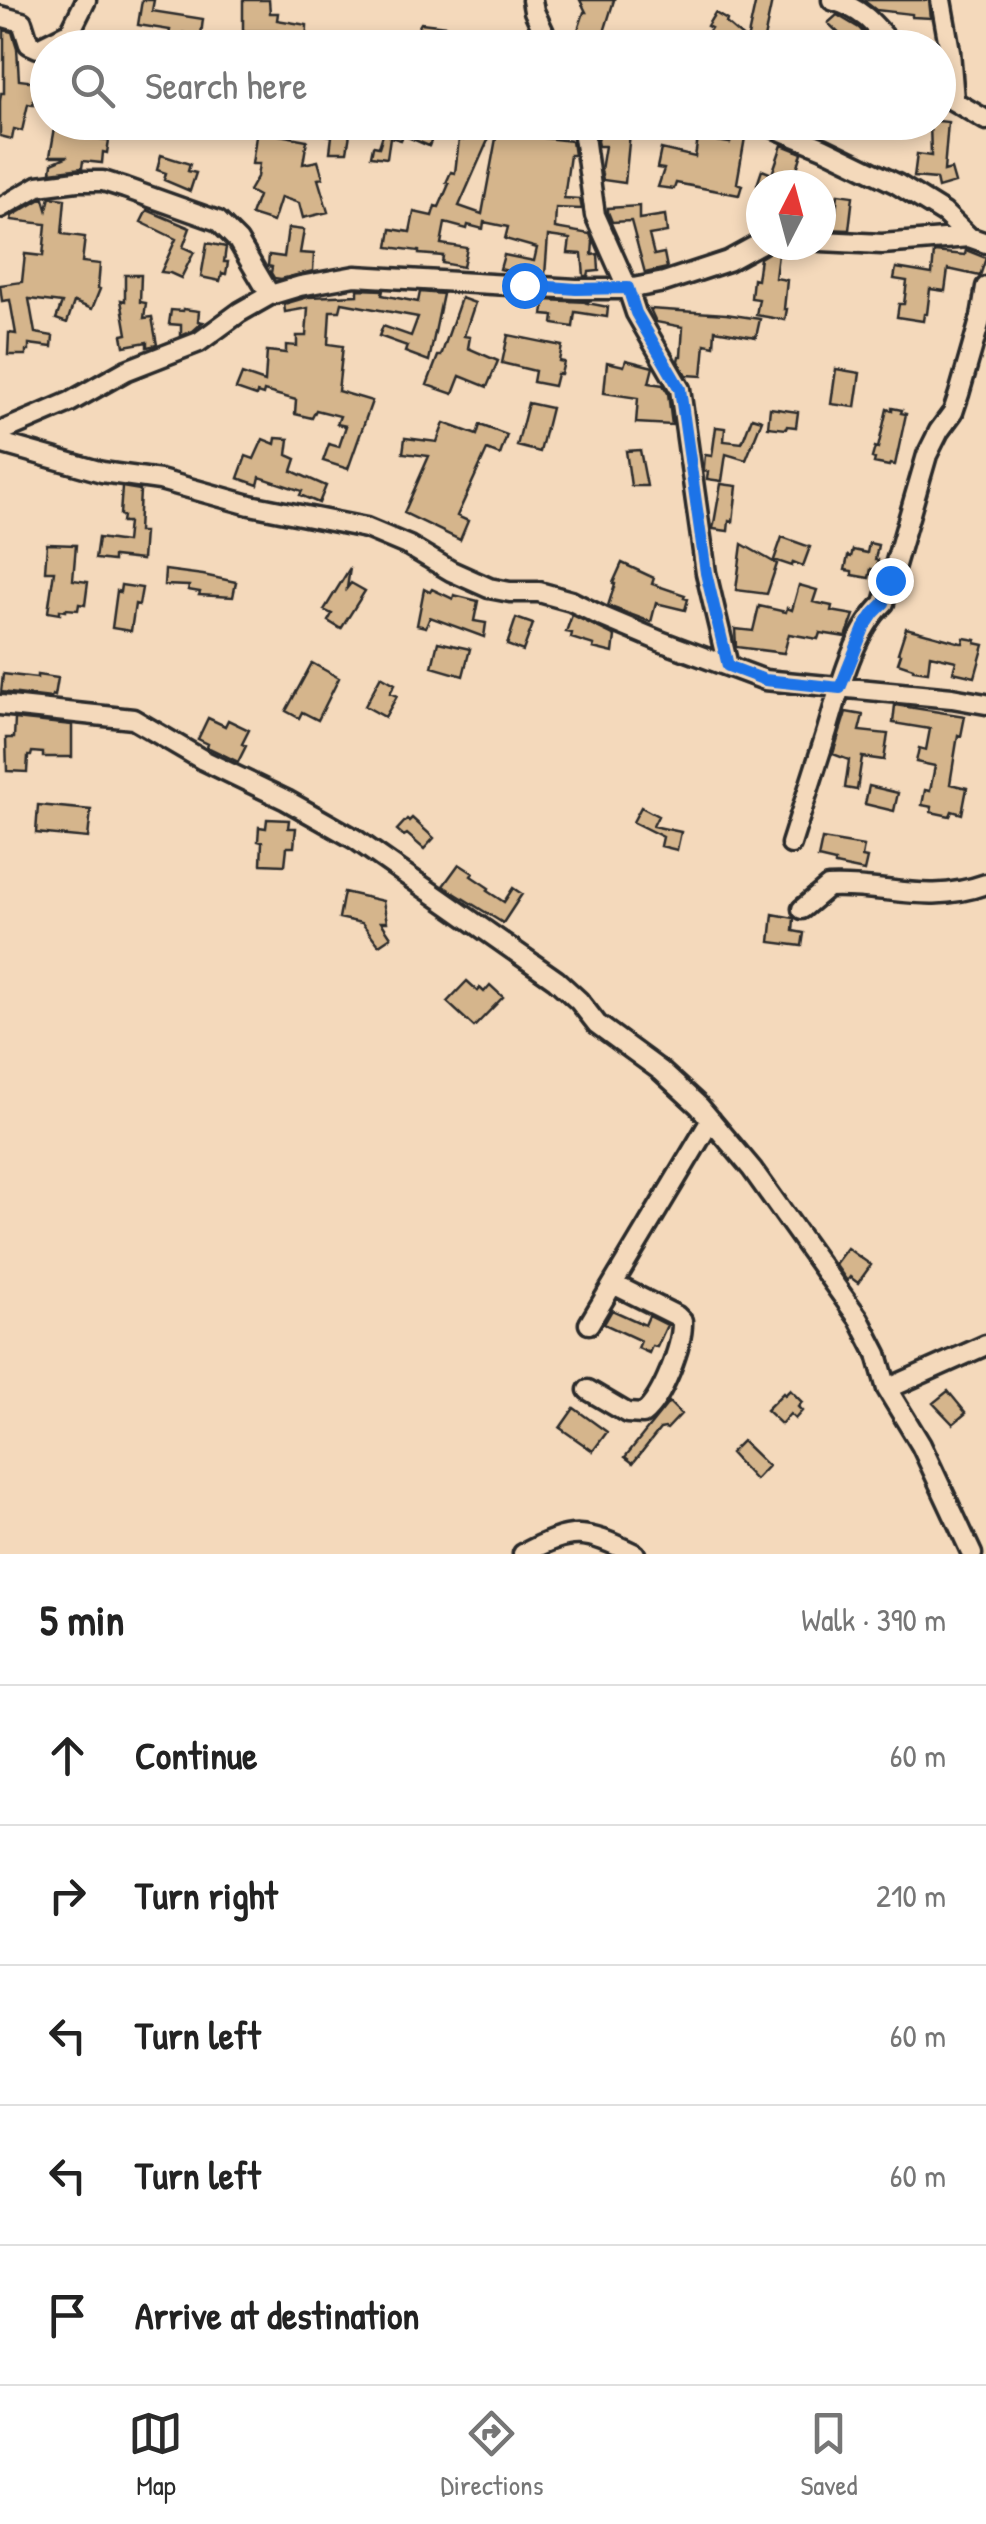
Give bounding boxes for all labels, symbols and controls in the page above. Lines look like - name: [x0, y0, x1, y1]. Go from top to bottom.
- search box: [30, 30, 956, 140]
- icon: search: [65, 58, 120, 113]
- text: Search here: [145, 59, 307, 111]
- north arrow: [746, 170, 836, 260]
- route start: [502, 263, 548, 309]
- route end: [868, 558, 914, 604]
- text: 5 min: [40, 1591, 124, 1648]
- text: Walk · 390 m: [801, 1598, 946, 1641]
- icon: ahead: [40, 1728, 95, 1783]
- text: Continue: [135, 1729, 257, 1781]
- text: 60 m: [890, 1734, 946, 1777]
- icon: right: [40, 1868, 95, 1923]
- text: Turn right: [135, 1869, 278, 1921]
- text: 210 m: [876, 1874, 946, 1917]
- icon: left: [40, 2008, 95, 2063]
- text: Turn left: [135, 2009, 260, 2061]
- text: 60 m: [890, 2014, 946, 2057]
- icon: left: [40, 2148, 95, 2203]
- text: Turn left: [135, 2149, 260, 2201]
- text: 60 m: [890, 2154, 946, 2197]
- icon: arrive: [40, 2288, 95, 2343]
- text: Arrive at destination: [135, 2289, 419, 2341]
- tab: Map: [128, 2406, 183, 2504]
- tab: Directions: [440, 2406, 543, 2504]
- tab: Saved: [800, 2406, 858, 2504]

